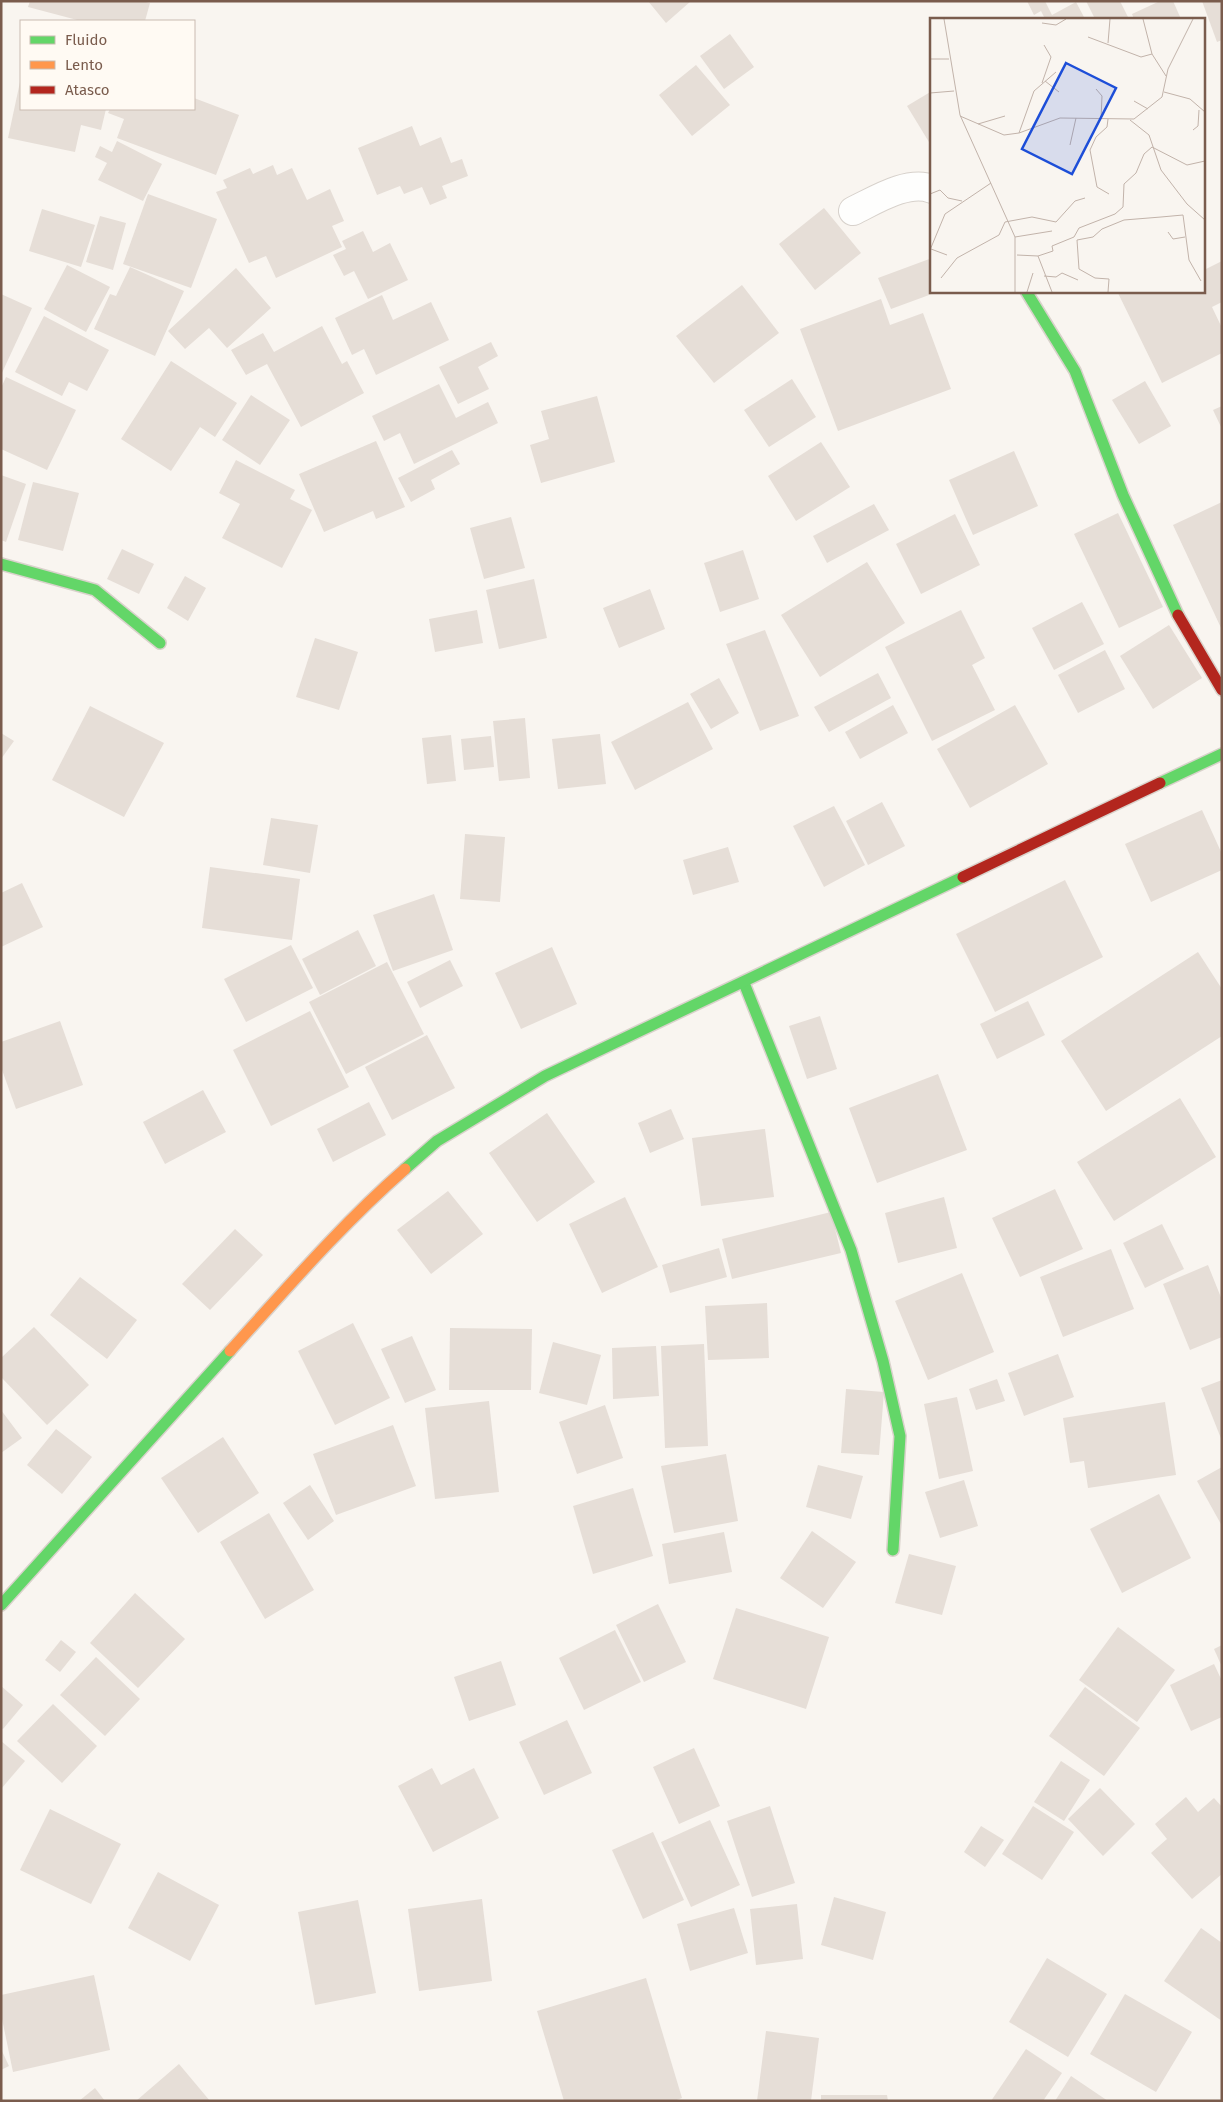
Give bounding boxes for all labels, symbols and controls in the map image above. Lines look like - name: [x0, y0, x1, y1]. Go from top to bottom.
- inset map: [930, 18, 1206, 292]
- legend: [20, 20, 195, 110]
- text: Fluido: [65, 31, 107, 49]
- text: Lento: [65, 56, 103, 74]
- text: Atasco: [65, 81, 110, 99]

